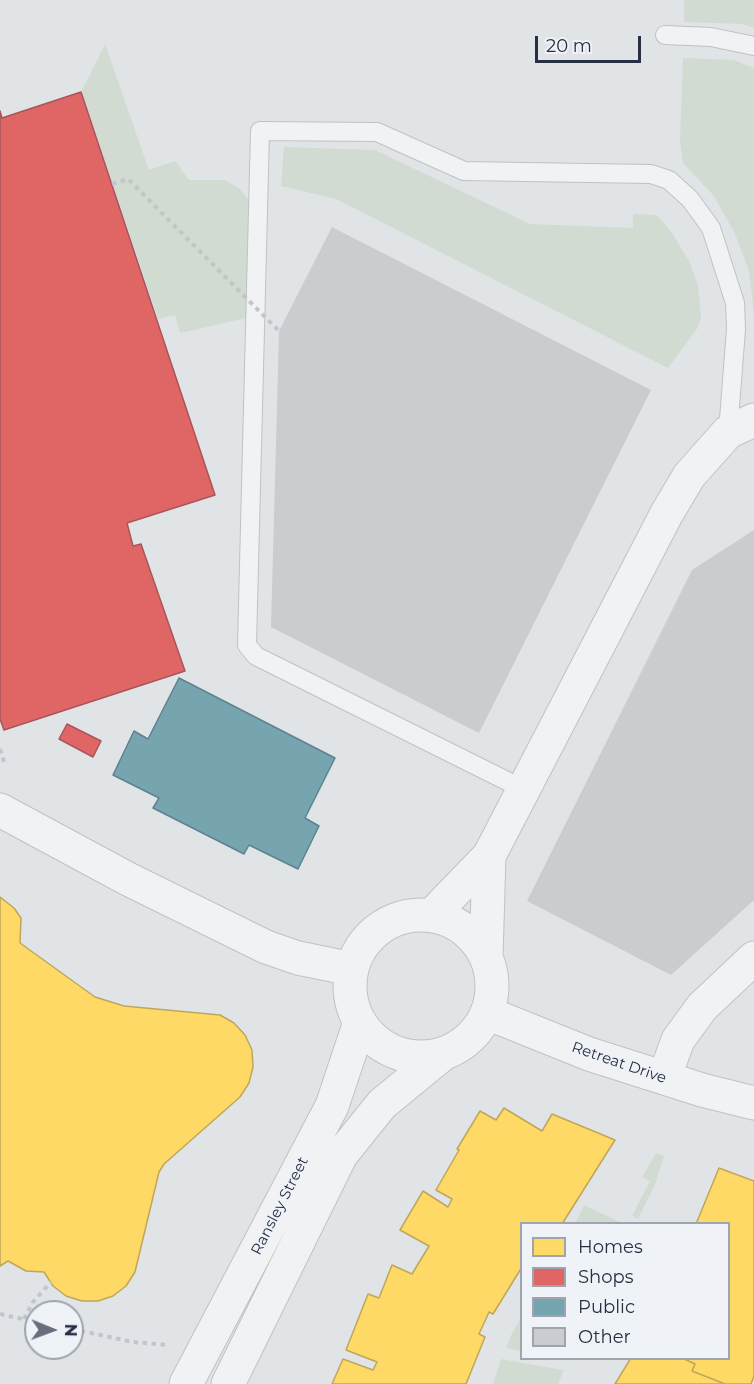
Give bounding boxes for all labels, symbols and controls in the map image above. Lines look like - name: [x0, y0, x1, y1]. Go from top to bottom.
- scale bar: [538, 24, 644, 62]
- text: 20 m: [546, 35, 592, 57]
- street label: Retreat Drive: [569, 1038, 669, 1088]
- street label: Ransley Street: [248, 1154, 312, 1258]
- legend: [520, 1222, 730, 1360]
- text: Homes: [578, 1236, 643, 1258]
- text: Shops: [578, 1266, 634, 1288]
- text: Public: [578, 1296, 635, 1318]
- north arrow: [24, 1300, 84, 1360]
- text: N: [61, 1324, 80, 1337]
- text: Other: [578, 1326, 631, 1348]

